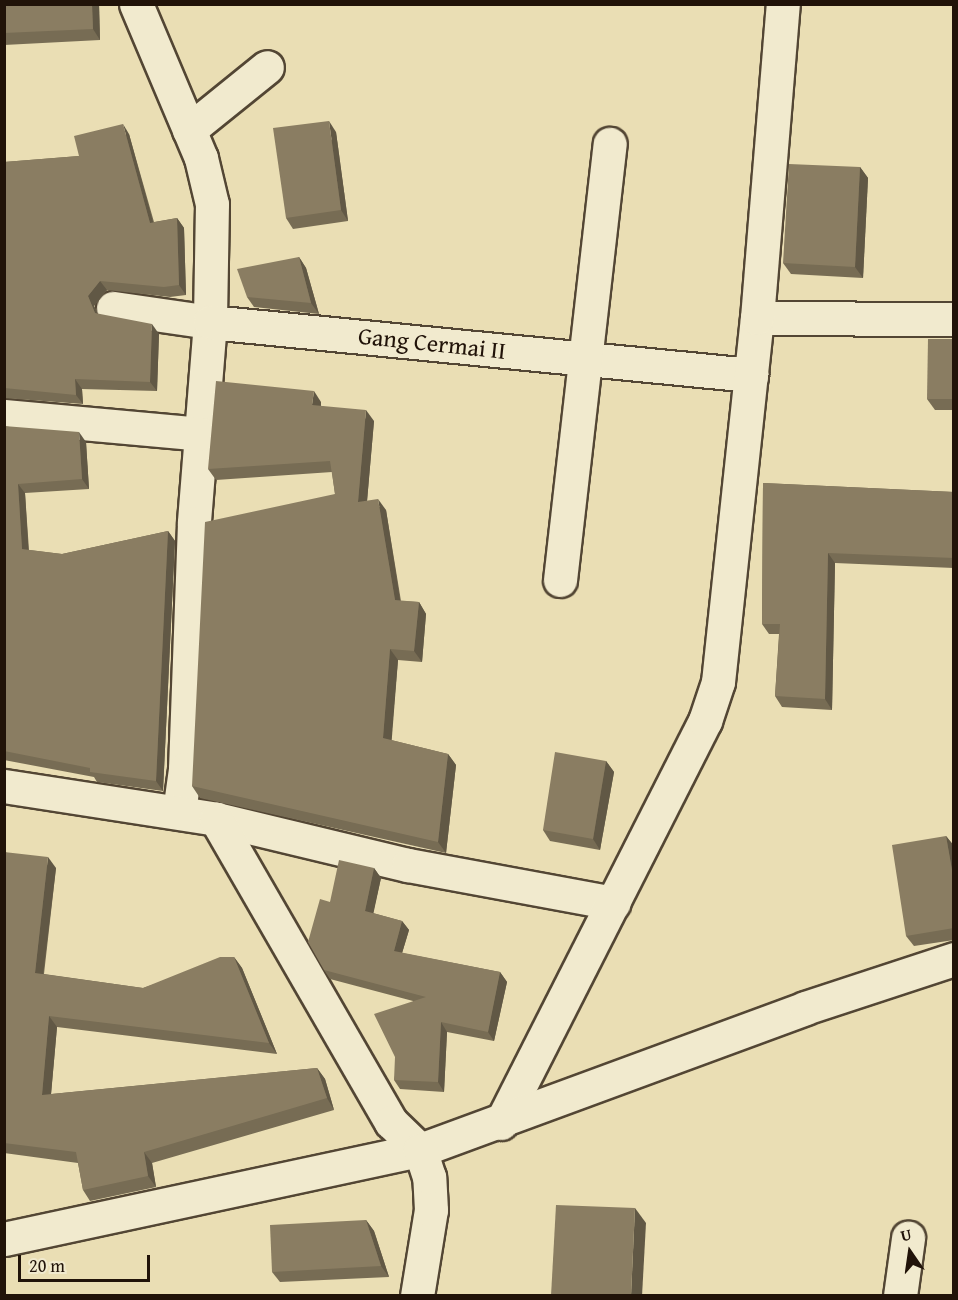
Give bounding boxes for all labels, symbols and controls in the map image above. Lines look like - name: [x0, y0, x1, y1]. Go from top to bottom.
- street label: Gang Cermai II: [357, 321, 507, 365]
- north arrow: [880, 1222, 940, 1282]
- text: U: [898, 1222, 914, 1247]
- scale bar: [21, 1243, 153, 1281]
- text: 20 m: [29, 1252, 65, 1279]

